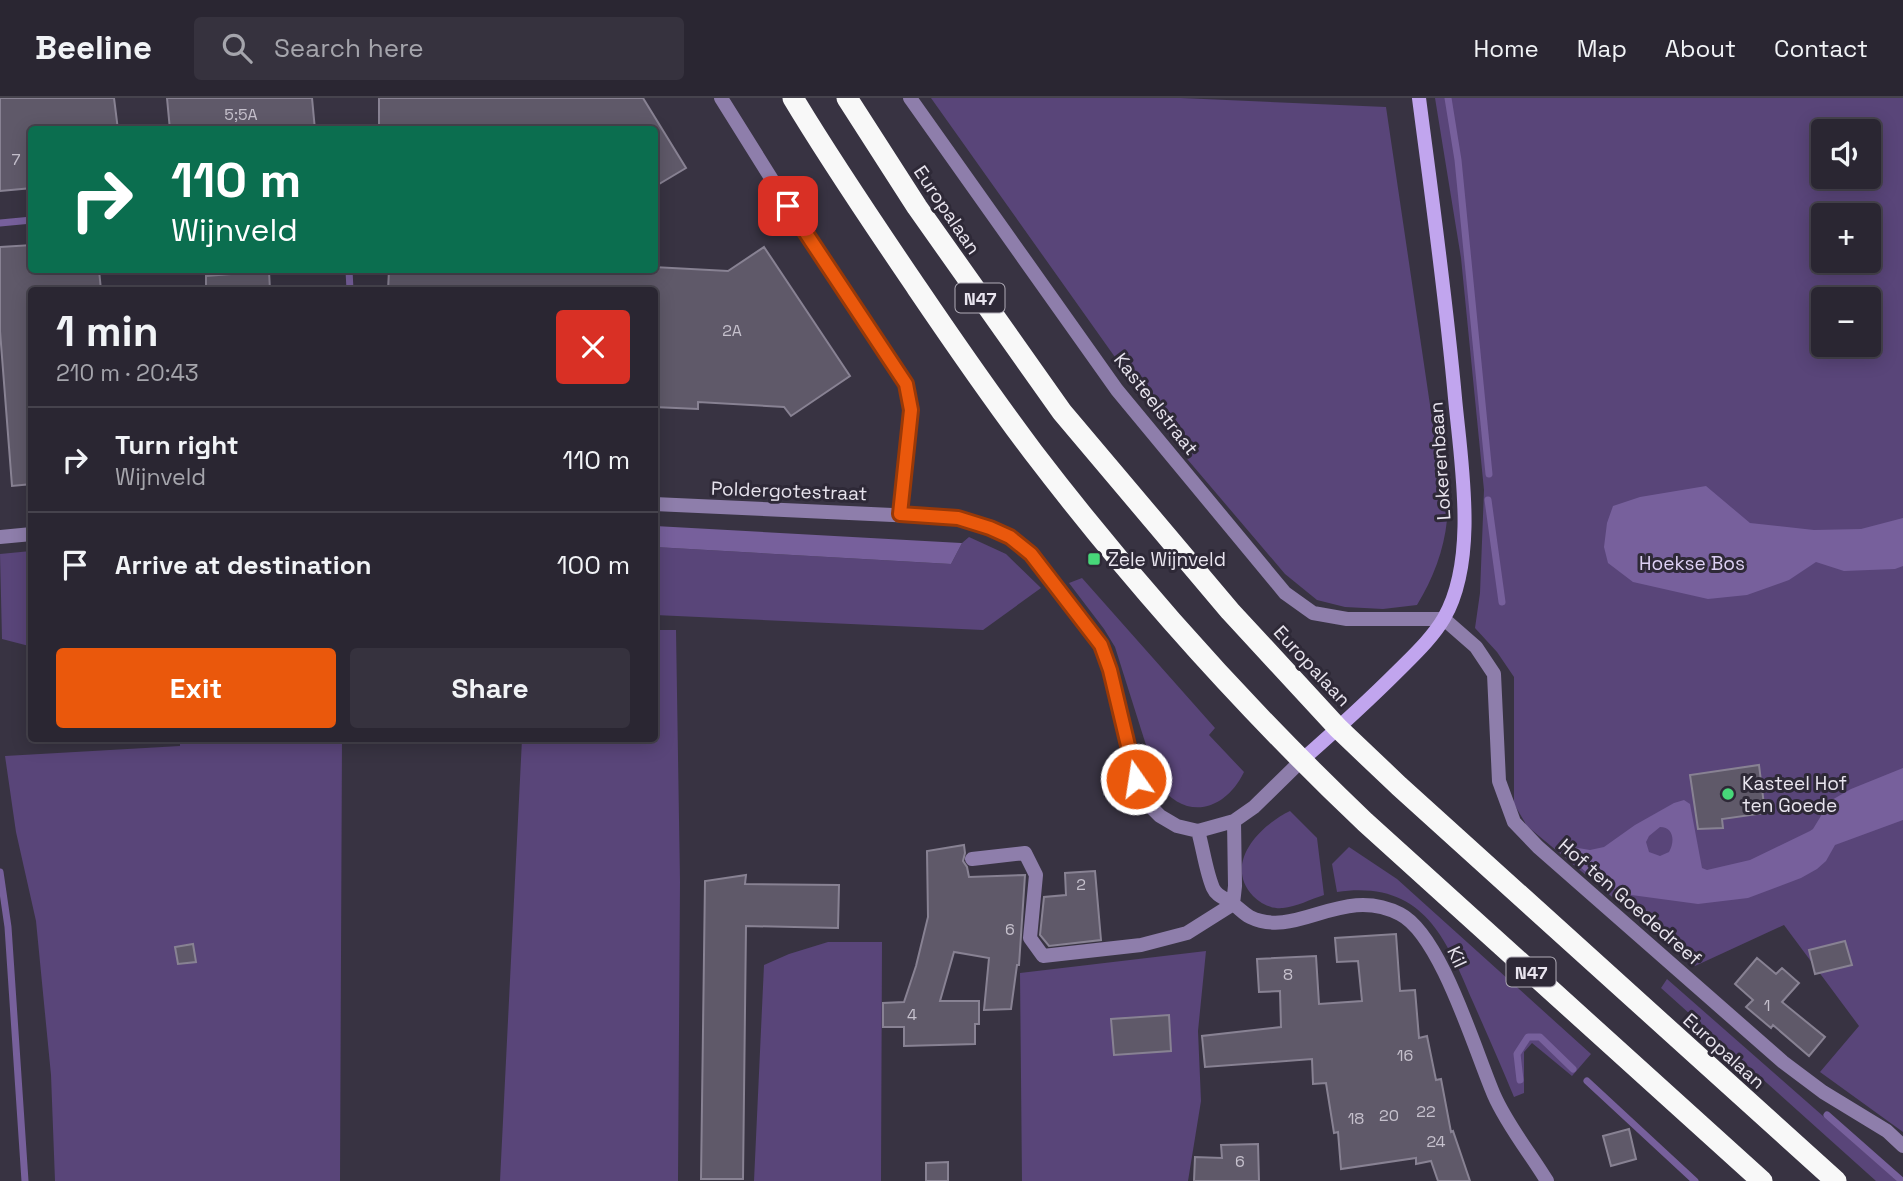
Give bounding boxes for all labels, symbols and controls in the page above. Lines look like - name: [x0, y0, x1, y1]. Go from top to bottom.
- search box: [194, 17, 684, 80]
- text: Beeline: [35, 27, 152, 69]
- icon: search: [218, 29, 256, 67]
- text: Search here: [274, 31, 424, 65]
- text: Home: [1473, 33, 1539, 64]
- text: Map: [1577, 33, 1627, 64]
- text: About: [1665, 33, 1736, 64]
- text: Contact: [1774, 33, 1868, 64]
- house number: 5;5A: [224, 104, 258, 125]
- map controls: [1811, 119, 1881, 357]
- button: sound: [1811, 119, 1881, 189]
- house number: 7: [11, 149, 21, 170]
- text: 110 m: [171, 149, 301, 211]
- icon: right: [56, 154, 147, 245]
- street label: Europalaan: [908, 161, 986, 259]
- pin: [758, 176, 818, 236]
- icon: arrive: [769, 187, 807, 225]
- button: +: [1811, 203, 1881, 273]
- text: Wijnveld: [171, 210, 298, 250]
- road number: N47: [956, 284, 1004, 313]
- button: −: [1811, 287, 1881, 357]
- text: 1 min: [56, 305, 159, 358]
- button: close: [556, 310, 630, 384]
- house number: 2A: [722, 320, 742, 341]
- street label: Kasteelstraat: [1108, 348, 1204, 460]
- text: 210 m · 20:43: [56, 358, 199, 388]
- street label: Lokerenbaan: [1423, 401, 1457, 521]
- text: Turn right: [115, 428, 239, 462]
- icon: right: [56, 441, 94, 479]
- text: 110 m: [563, 443, 630, 477]
- text: Wijnveld: [115, 462, 206, 492]
- street label: Poldergotestraat: [710, 476, 868, 506]
- icon: arrive: [56, 546, 94, 584]
- place label: Zele Wijnveld: [1108, 547, 1226, 572]
- text: Arrive at destination: [115, 548, 372, 582]
- text: 100 m: [557, 548, 630, 582]
- marker: Zele Wijnveld: [1086, 551, 1102, 567]
- park label: Hoekse Bos: [1639, 551, 1745, 576]
- street label: Europalaan: [1268, 620, 1356, 712]
- button: Exit: [56, 648, 336, 728]
- button: Share: [350, 648, 630, 728]
- position arrow: [1099, 742, 1173, 816]
- place label: Kasteel Hof ten Goede: [1742, 771, 1847, 818]
- marker: Kasteel Hof ten Goede: [1720, 786, 1736, 802]
- street label: Hof ten Goededreef: [1553, 833, 1707, 971]
- house number: 2: [1076, 874, 1086, 895]
- house number: 6: [1005, 919, 1015, 940]
- street label: Kil: [1441, 942, 1473, 972]
- road number: N47: [1506, 958, 1556, 986]
- house number: 8: [1283, 964, 1293, 985]
- house number: 1: [1764, 995, 1770, 1016]
- house number: 4: [907, 1004, 917, 1025]
- street label: Europalaan: [1678, 1008, 1770, 1094]
- house number: 16: [1397, 1045, 1413, 1066]
- house number: 22: [1416, 1101, 1436, 1122]
- house number: 20: [1379, 1105, 1399, 1126]
- house number: 18: [1348, 1108, 1364, 1129]
- house number: 24: [1426, 1131, 1446, 1152]
- house number: 6: [1235, 1151, 1245, 1172]

